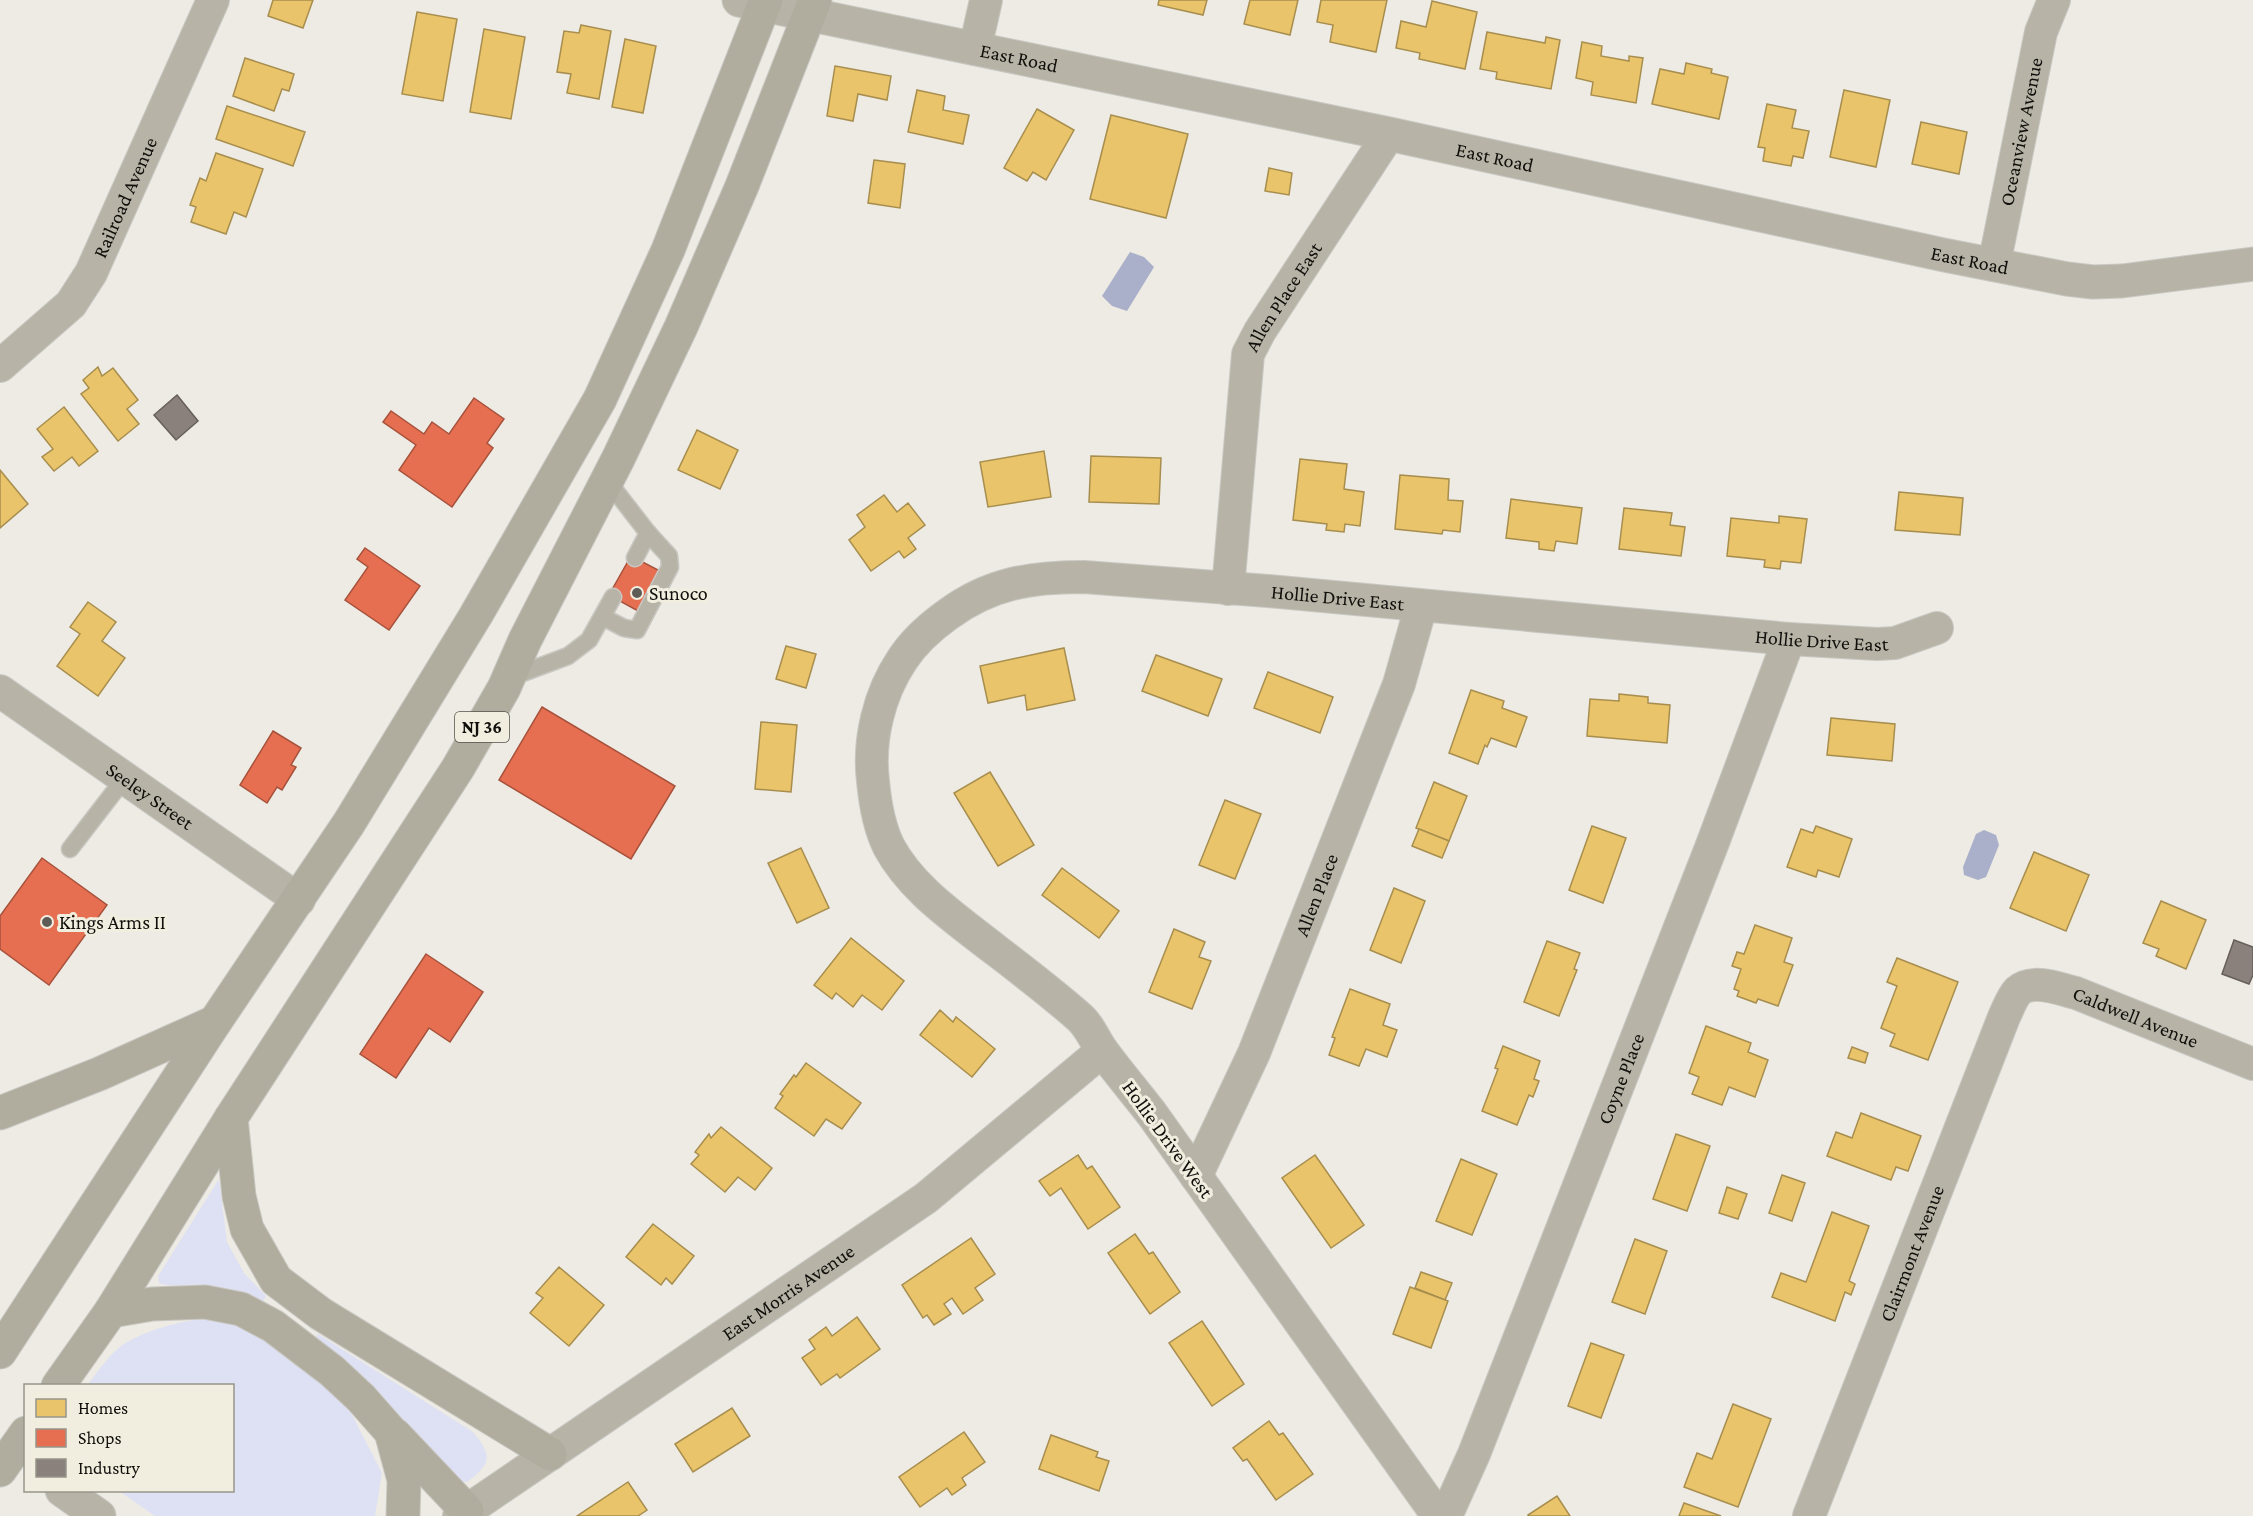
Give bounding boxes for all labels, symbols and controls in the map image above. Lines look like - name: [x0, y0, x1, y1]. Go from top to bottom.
- street label: East Road: [978, 39, 1060, 77]
- street label: Oceanview Avenue: [1995, 55, 2047, 208]
- street label: Railroad Avenue: [88, 133, 161, 261]
- street label: East Road: [1454, 138, 1536, 176]
- street label: Allen Place East: [1240, 238, 1326, 355]
- street label: East Road: [1929, 241, 2011, 278]
- street label: Hollie Drive East: [1270, 580, 1405, 615]
- place label: Sunoco: [649, 582, 708, 604]
- marker: Sunoco: [630, 586, 644, 600]
- street label: Hollie Drive East: [1754, 625, 1889, 655]
- road number: NJ 36: [455, 712, 509, 742]
- street label: Seeley Street: [102, 758, 198, 834]
- street label: Allen Place: [1290, 850, 1342, 939]
- place label: Kings Arms II: [59, 911, 166, 934]
- marker: Kings Arms II: [40, 915, 54, 929]
- street label: Caldwell Avenue: [2070, 982, 2202, 1052]
- street label: Coyne Place: [1593, 1030, 1648, 1127]
- street label: Hollie Drive West: [1118, 1076, 1218, 1202]
- street label: Clairmont Avenue: [1875, 1182, 1948, 1325]
- street label: East Morris Avenue: [718, 1239, 858, 1345]
- legend: [24, 1384, 234, 1492]
- text: Homes: [78, 1398, 128, 1418]
- text: Shops: [78, 1428, 122, 1448]
- text: Industry: [78, 1458, 141, 1478]

